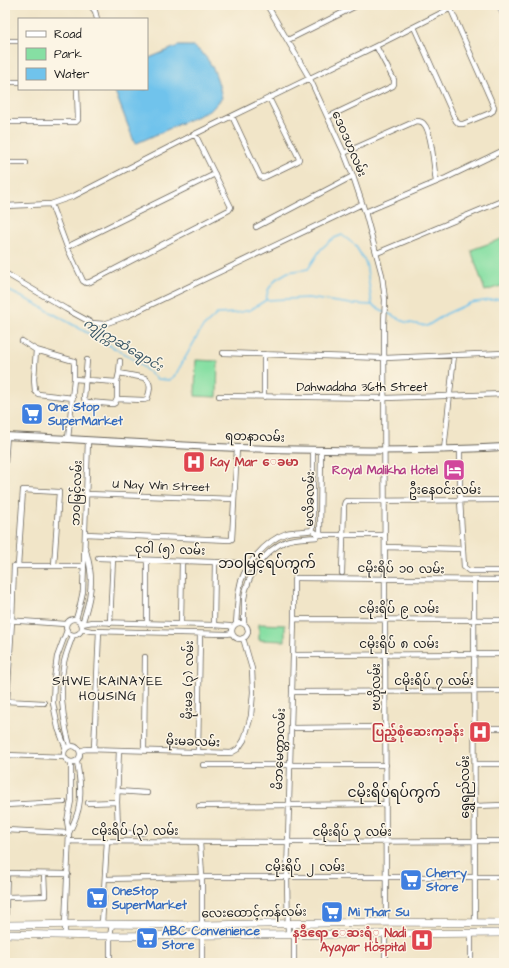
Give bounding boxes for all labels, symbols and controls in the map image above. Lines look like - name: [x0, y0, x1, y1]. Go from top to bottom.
- legend: [18, 18, 148, 90]
- text: Road: [54, 26, 82, 43]
- text: Park: [54, 46, 82, 63]
- text: Water: [54, 66, 90, 83]
- street label: ဒေဝဒဟလမ်း: [327, 108, 371, 180]
- water label: ကျိုက္ကဆံချောင်း: [79, 313, 168, 378]
- street label: Dahwadaha 36th Street: [297, 379, 428, 396]
- place label: One Stop SuperMarket: [47, 399, 123, 431]
- supermarket icon: One Stop SuperMarket: [19, 401, 45, 427]
- street label: ရတနာလမ်း: [225, 426, 285, 448]
- hospital icon: Kay Mar ေခမာ: [181, 449, 207, 475]
- place label: Kay Mar ေခမာ: [210, 454, 299, 472]
- hotel icon: Royal Malikha Hotel: [441, 457, 467, 483]
- street label: ဘ၀မြင့်လမ်း: [66, 460, 88, 526]
- place label: Royal Malikha Hotel: [332, 462, 438, 480]
- street label: မလိခလမ်း: [300, 471, 319, 527]
- street label: U Nay Win Street: [112, 476, 210, 497]
- street label: ဦးနေဝင်းလမ်း: [409, 481, 481, 500]
- street label: ငုဝါ (၅) လမ်း: [135, 539, 205, 561]
- district label: ဘဝမြင့်ရပ်ကွက်: [218, 553, 316, 575]
- street label: ငမိုးရိပ် ၁၀ လမ်း: [357, 559, 445, 579]
- street label: ငမိုးရိပ် ၉ လမ်း: [359, 600, 439, 619]
- street label: ငမိုးရိပ် ၈ လမ်း: [359, 635, 439, 654]
- street label: မိုးမခ (၃) လမ်း: [179, 640, 199, 720]
- street label: ဗဟိုလမ်း: [367, 663, 386, 711]
- district label: SHWE KAINAYEE HOUSING: [52, 672, 164, 705]
- street label: ငမိုးရိပ် ၇ လမ်း: [394, 672, 474, 691]
- street label: မိဘမေတ္တာလမ်း: [269, 708, 291, 790]
- hospital icon: ပြည့်စုံဆေးကုခန်း: [467, 719, 493, 745]
- place label: ပြည့်စုံဆေးကုခန်း: [372, 722, 464, 743]
- street label: မိုးမခလမ်း: [166, 732, 220, 752]
- street label: ရွှေရည်လမ်း: [456, 755, 475, 819]
- district label: ငမိုးရိပ်ရပ်ကွက်: [347, 782, 441, 804]
- street label: ငမိုးရိပ် (၃) လမ်း: [91, 822, 179, 841]
- street label: ငမိုးရိပ် ၃ လမ်း: [312, 823, 392, 842]
- street label: ငမိုးရိပ် ၂ လမ်း: [265, 858, 345, 877]
- place label: Cherry Store: [425, 865, 467, 896]
- supermarket icon: Cherry Store: [398, 867, 424, 893]
- place label: OneStop SuperMarket: [111, 883, 187, 915]
- supermarket icon: OneStop SuperMarket: [84, 885, 110, 911]
- supermarket icon: Mi Thar Su: [319, 899, 345, 925]
- street label: လေးထောင့်ကန်လမ်း: [201, 903, 307, 923]
- place label: Mi Thar Su: [348, 904, 409, 921]
- place label: ABC Convenience Store: [161, 923, 260, 954]
- place label: နဒီဧရာ ေဆးရံု Nadi Ayayar Hospital: [293, 924, 406, 957]
- supermarket icon: ABC Convenience Store: [134, 925, 160, 951]
- hospital icon: နဒီဧရာ ေဆးရံု Nadi Ayayar Hospital: [409, 927, 435, 953]

